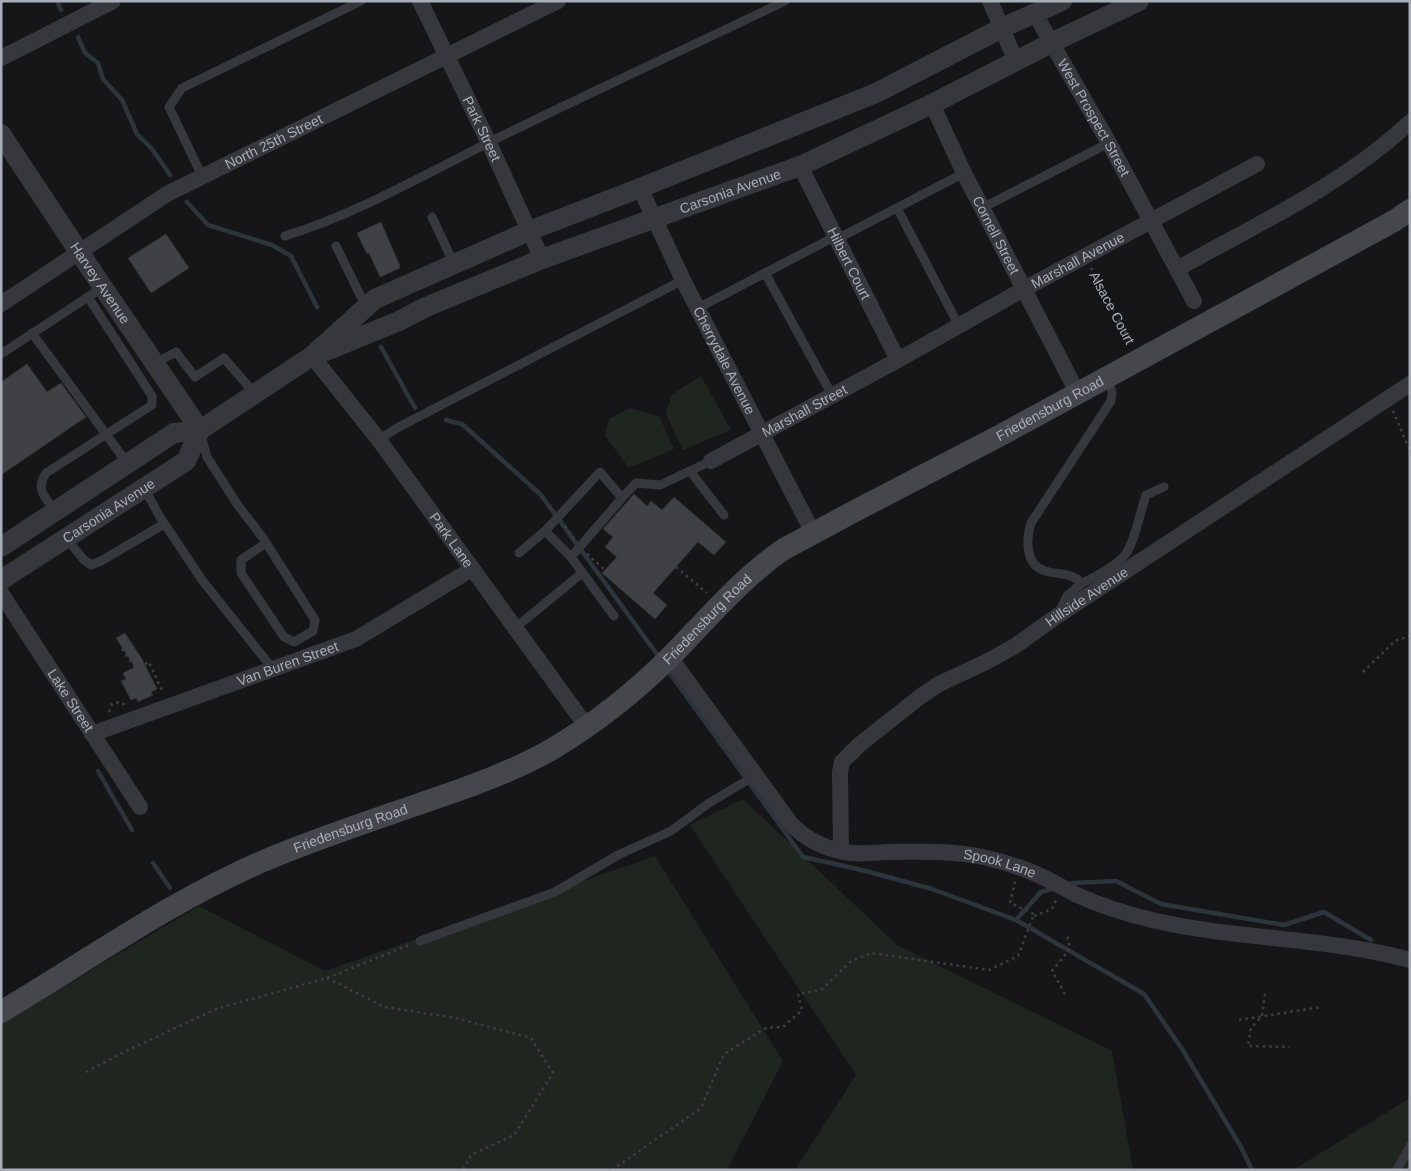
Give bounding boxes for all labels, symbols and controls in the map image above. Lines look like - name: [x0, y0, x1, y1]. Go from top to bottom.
- street label: West Prospect Street: [1054, 56, 1133, 179]
- street label: Park Street: [460, 94, 504, 164]
- street label: North 25th Street: [222, 111, 325, 172]
- street label: Carsonia Avenue: [677, 165, 783, 217]
- street label: Cornell Street: [969, 193, 1023, 277]
- street label: Hilbert Court: [824, 225, 874, 302]
- street label: Marshall Avenue: [1028, 229, 1127, 292]
- street label: Harvey Avenue: [67, 239, 133, 327]
- street label: Alsace Court: [1086, 269, 1138, 347]
- street label: Cherrydale Avenue: [690, 304, 759, 417]
- street label: Friedensburg Road: [993, 373, 1106, 444]
- street label: Marshall Street: [759, 381, 850, 440]
- street label: Carsonia Avenue: [60, 475, 158, 546]
- street label: Park Lane: [426, 509, 477, 571]
- street label: Hillside Avenue: [1042, 563, 1131, 630]
- street label: Friedensburg Road: [659, 571, 755, 668]
- street label: Van Buren Street: [235, 638, 341, 689]
- street label: Lake Street: [44, 666, 97, 735]
- street label: Friedensburg Road: [291, 801, 410, 856]
- street label: Spook Lane: [962, 846, 1039, 881]

